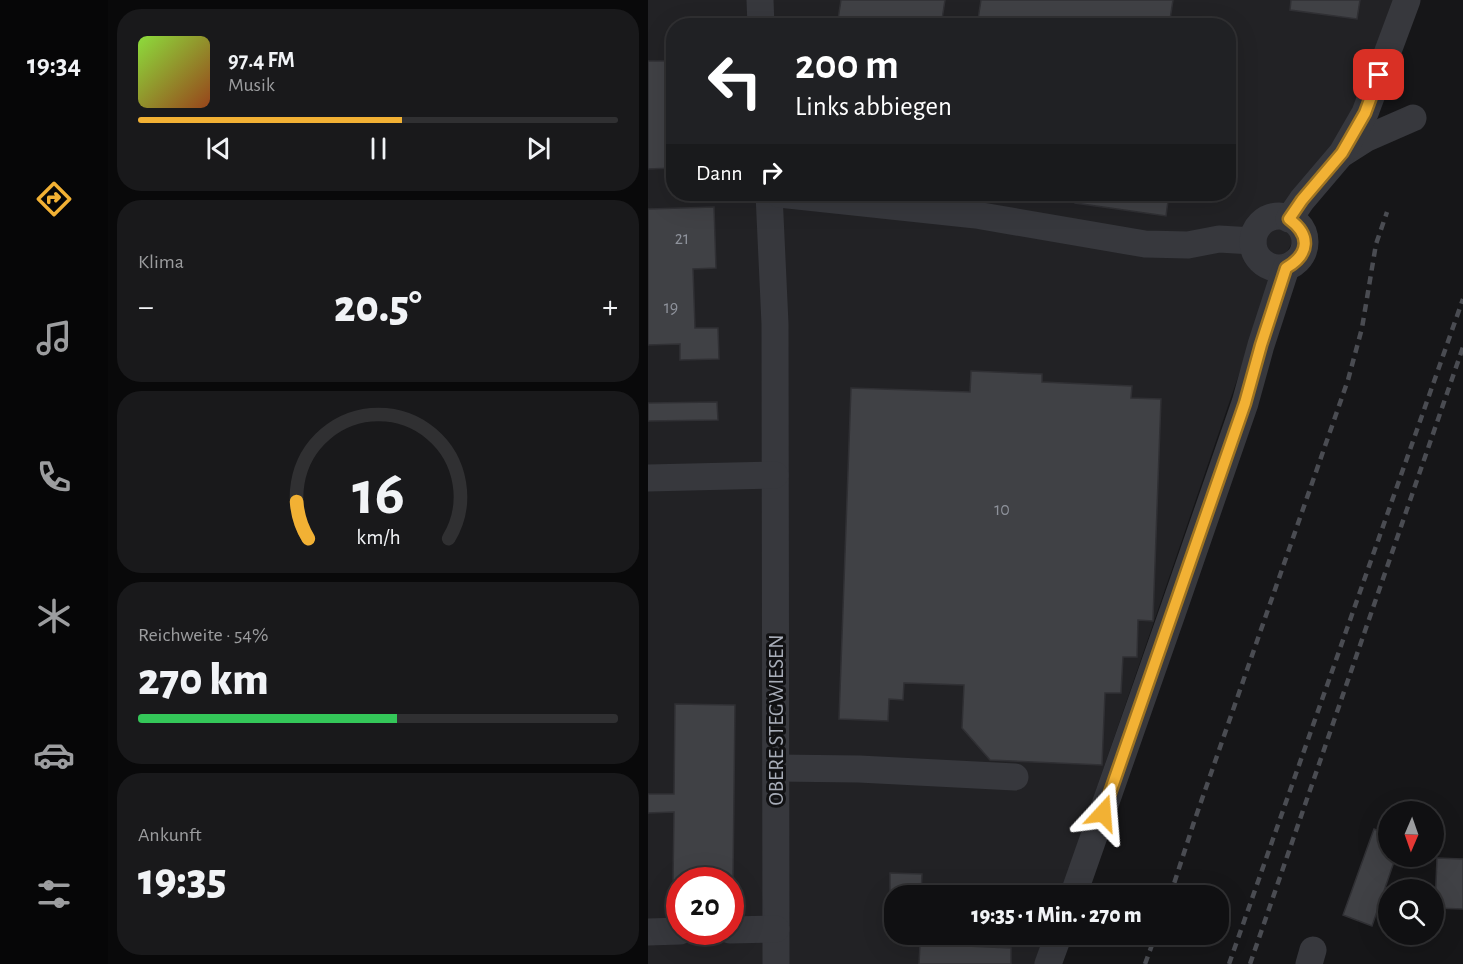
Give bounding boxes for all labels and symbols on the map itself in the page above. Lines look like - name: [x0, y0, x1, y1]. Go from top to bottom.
- pin: [1353, 49, 1404, 100]
- house number: 21: [675, 230, 689, 248]
- house number: 19: [664, 299, 678, 317]
- house number: 10: [994, 501, 1010, 519]
- street label: OBERE STEGWIESEN: [766, 634, 787, 806]
- position arrow: [1071, 781, 1135, 845]
- north arrow: [1378, 801, 1444, 867]
- speed limit sign: 20: [666, 867, 744, 945]

